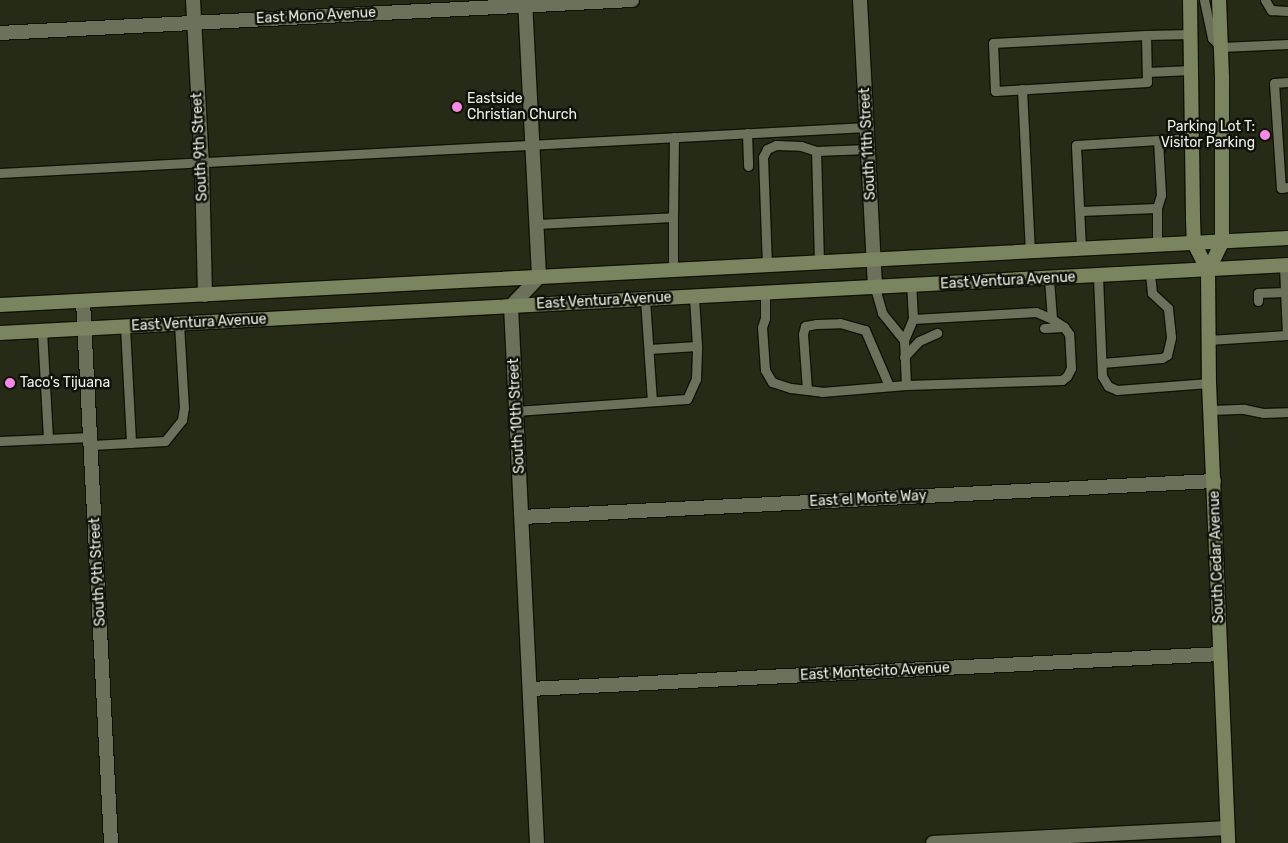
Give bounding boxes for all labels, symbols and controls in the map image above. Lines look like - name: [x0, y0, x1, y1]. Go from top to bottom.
- street label: East Mono Avenue: [255, 4, 377, 28]
- street label: South 11th Street: [857, 87, 879, 201]
- place label: Eastside Christian Church: [467, 91, 577, 124]
- street label: South 9th Street: [189, 92, 211, 202]
- marker: Eastside Christian Church: [451, 101, 463, 113]
- place label: Parking Lot T: Visitor Parking: [1160, 119, 1255, 152]
- marker: Parking Lot T: Visitor Parking: [1259, 129, 1271, 141]
- street label: East Ventura Avenue: [940, 269, 1076, 293]
- street label: East Ventura Avenue: [536, 289, 672, 313]
- street label: East Ventura Avenue: [131, 311, 267, 335]
- street label: South 10th Street: [506, 358, 528, 474]
- place label: Taco's Tijuana: [20, 375, 111, 391]
- marker: Taco's Tijuana: [4, 377, 16, 389]
- street label: East el Monte Way: [809, 488, 927, 510]
- street label: South Cedar Avenue: [1206, 490, 1228, 624]
- street label: South 9th Street: [87, 517, 109, 627]
- street label: East Montecito Avenue: [800, 660, 950, 684]

